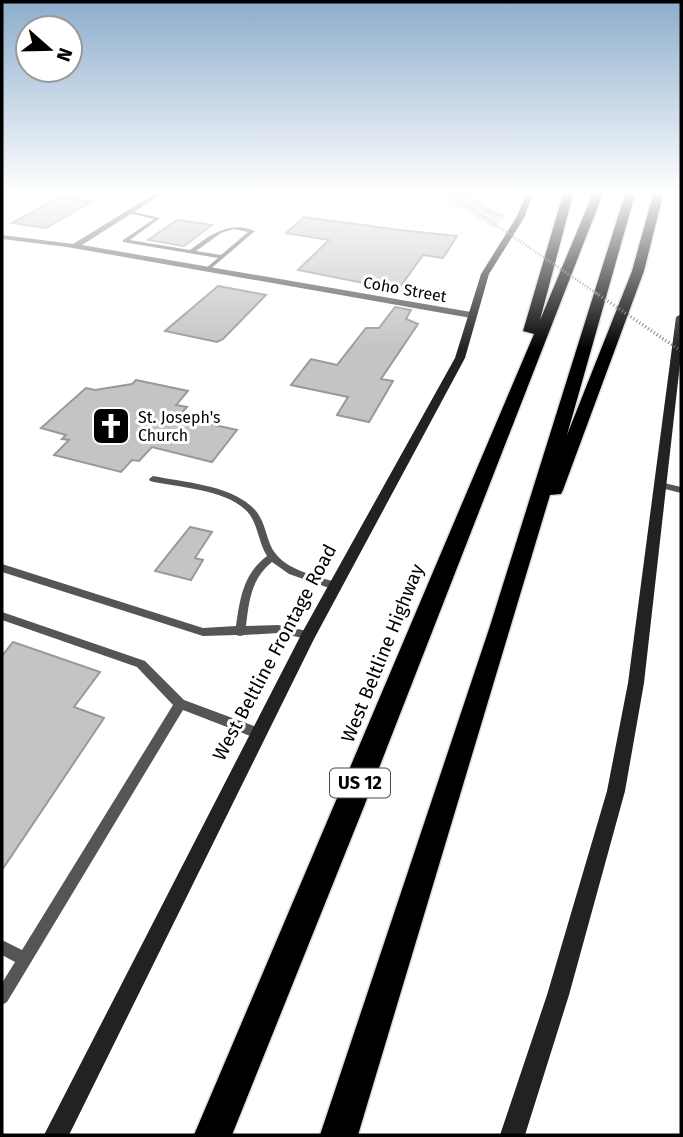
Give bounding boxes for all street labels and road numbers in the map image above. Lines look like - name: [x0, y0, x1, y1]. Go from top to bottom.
- street label: Coho Street: [362, 273, 448, 306]
- street label: West Beltline Frontage Road: [208, 540, 341, 764]
- street label: West Beltline Highway: [336, 560, 429, 746]
- road number: US 12: [330, 768, 390, 798]

